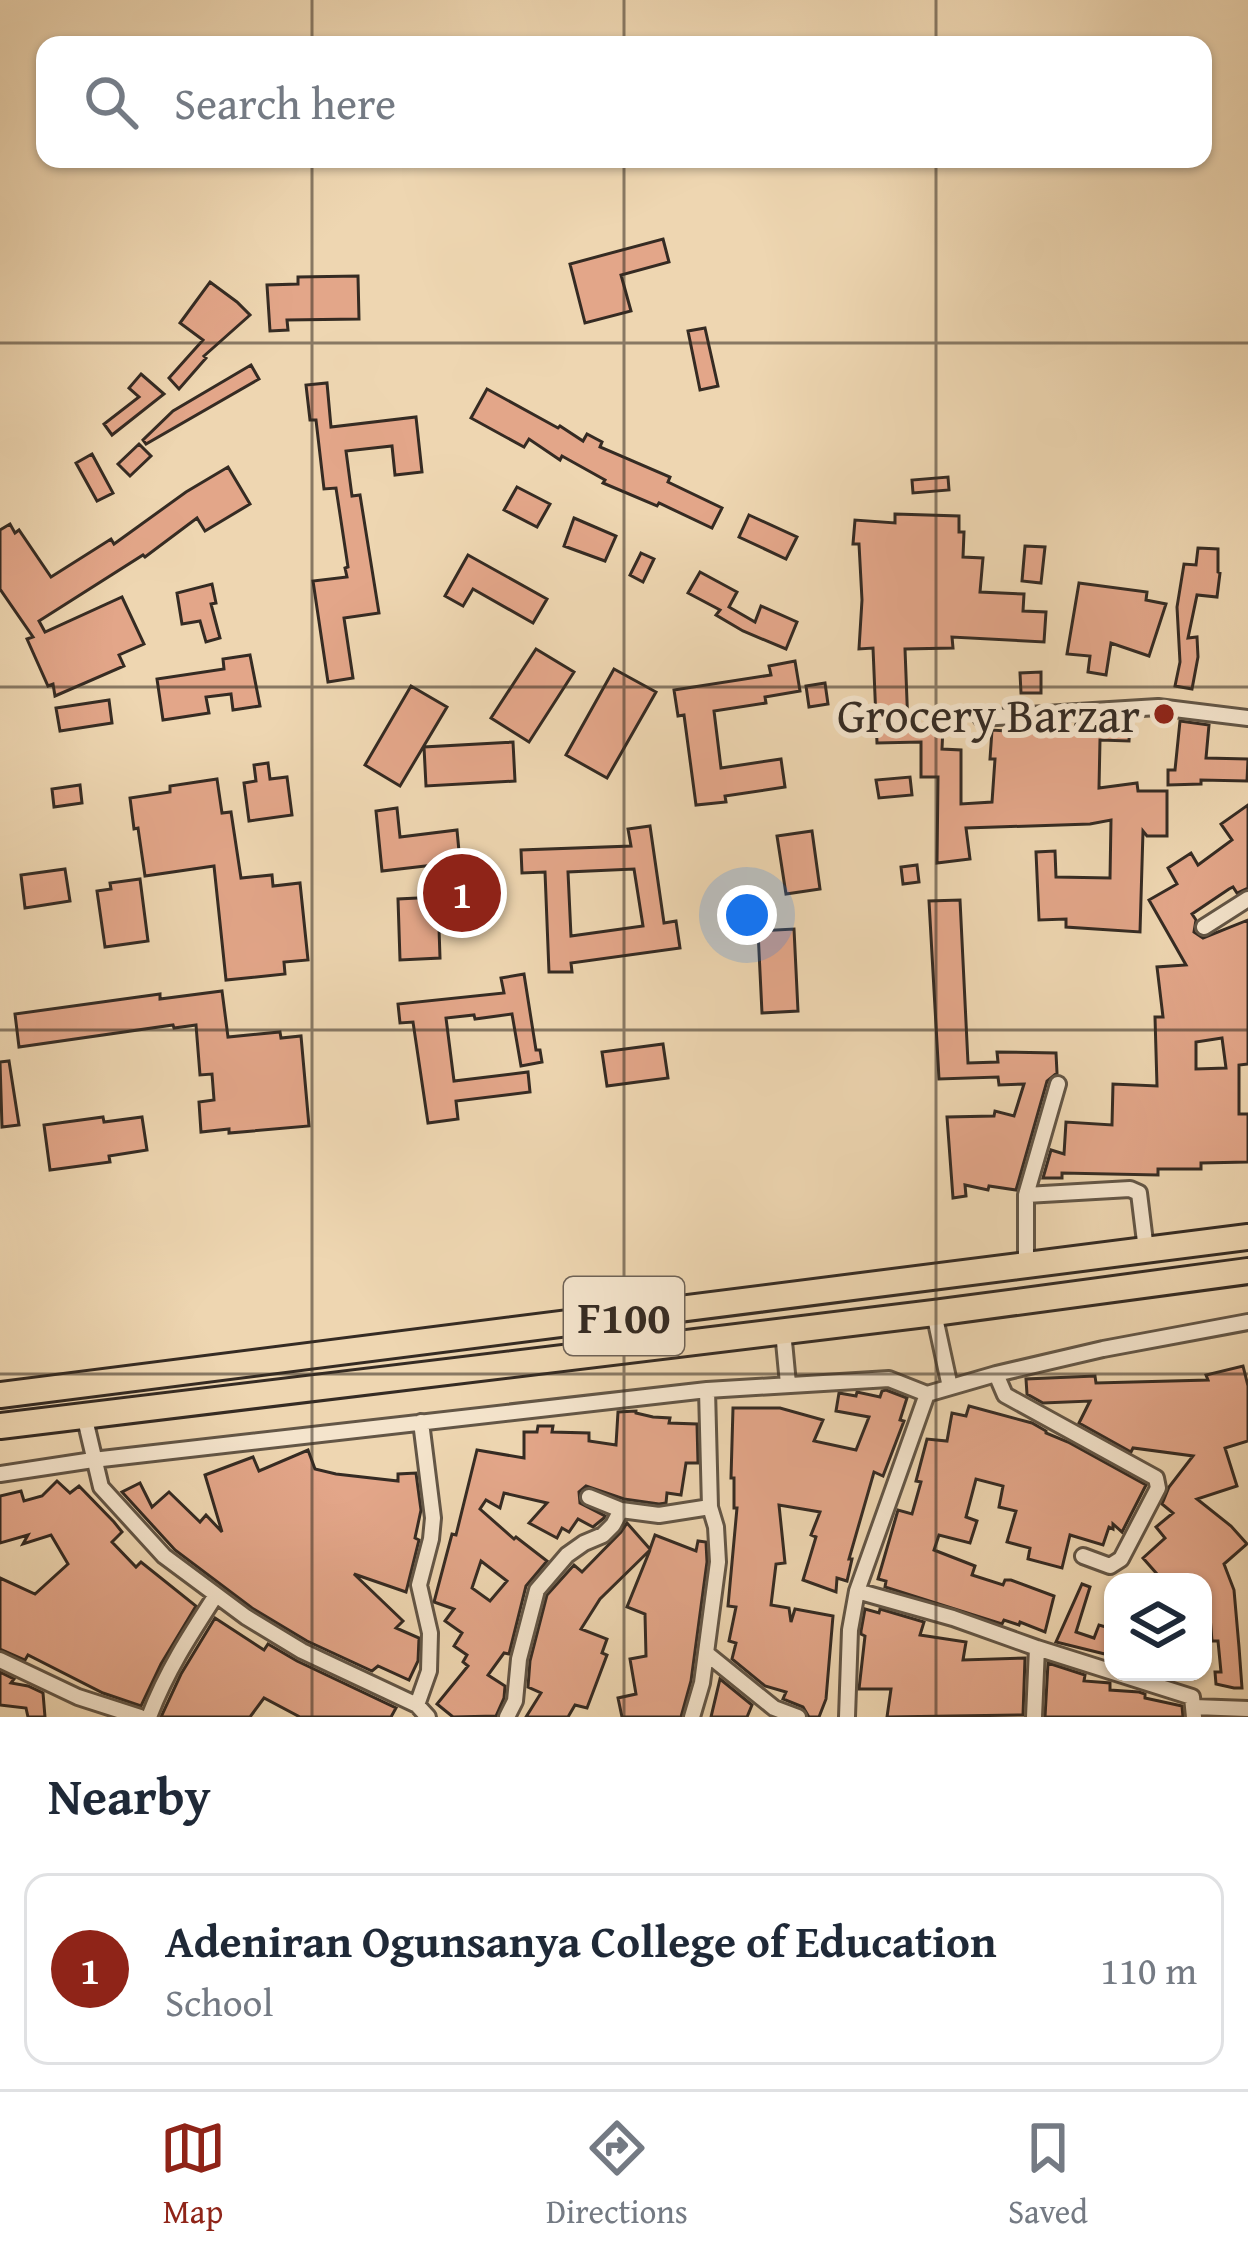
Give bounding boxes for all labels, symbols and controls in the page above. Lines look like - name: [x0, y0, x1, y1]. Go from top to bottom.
- search box: [36, 36, 1212, 168]
- icon: search: [78, 69, 144, 135]
- text: Search here: [174, 70, 396, 135]
- place label: Grocery Barzar: [837, 679, 1140, 750]
- marker: Grocery Barzar: [1151, 701, 1177, 727]
- pin: 1: [423, 848, 501, 938]
- your location: [717, 885, 777, 945]
- road number: F100: [564, 1277, 684, 1355]
- map controls: [1104, 1573, 1212, 1681]
- button: layers: [1104, 1573, 1212, 1681]
- text: Nearby: [48, 1758, 211, 1833]
- text: Adeniran Ogunsanya College of Education: [165, 1908, 997, 1973]
- text: 1: [80, 1941, 100, 1998]
- text: 110 m: [1100, 1941, 1197, 1998]
- text: School: [165, 1973, 273, 2030]
- tab: Map: [160, 2115, 226, 2235]
- tab: Directions: [546, 2115, 688, 2235]
- tab: Saved: [1008, 2115, 1088, 2235]

